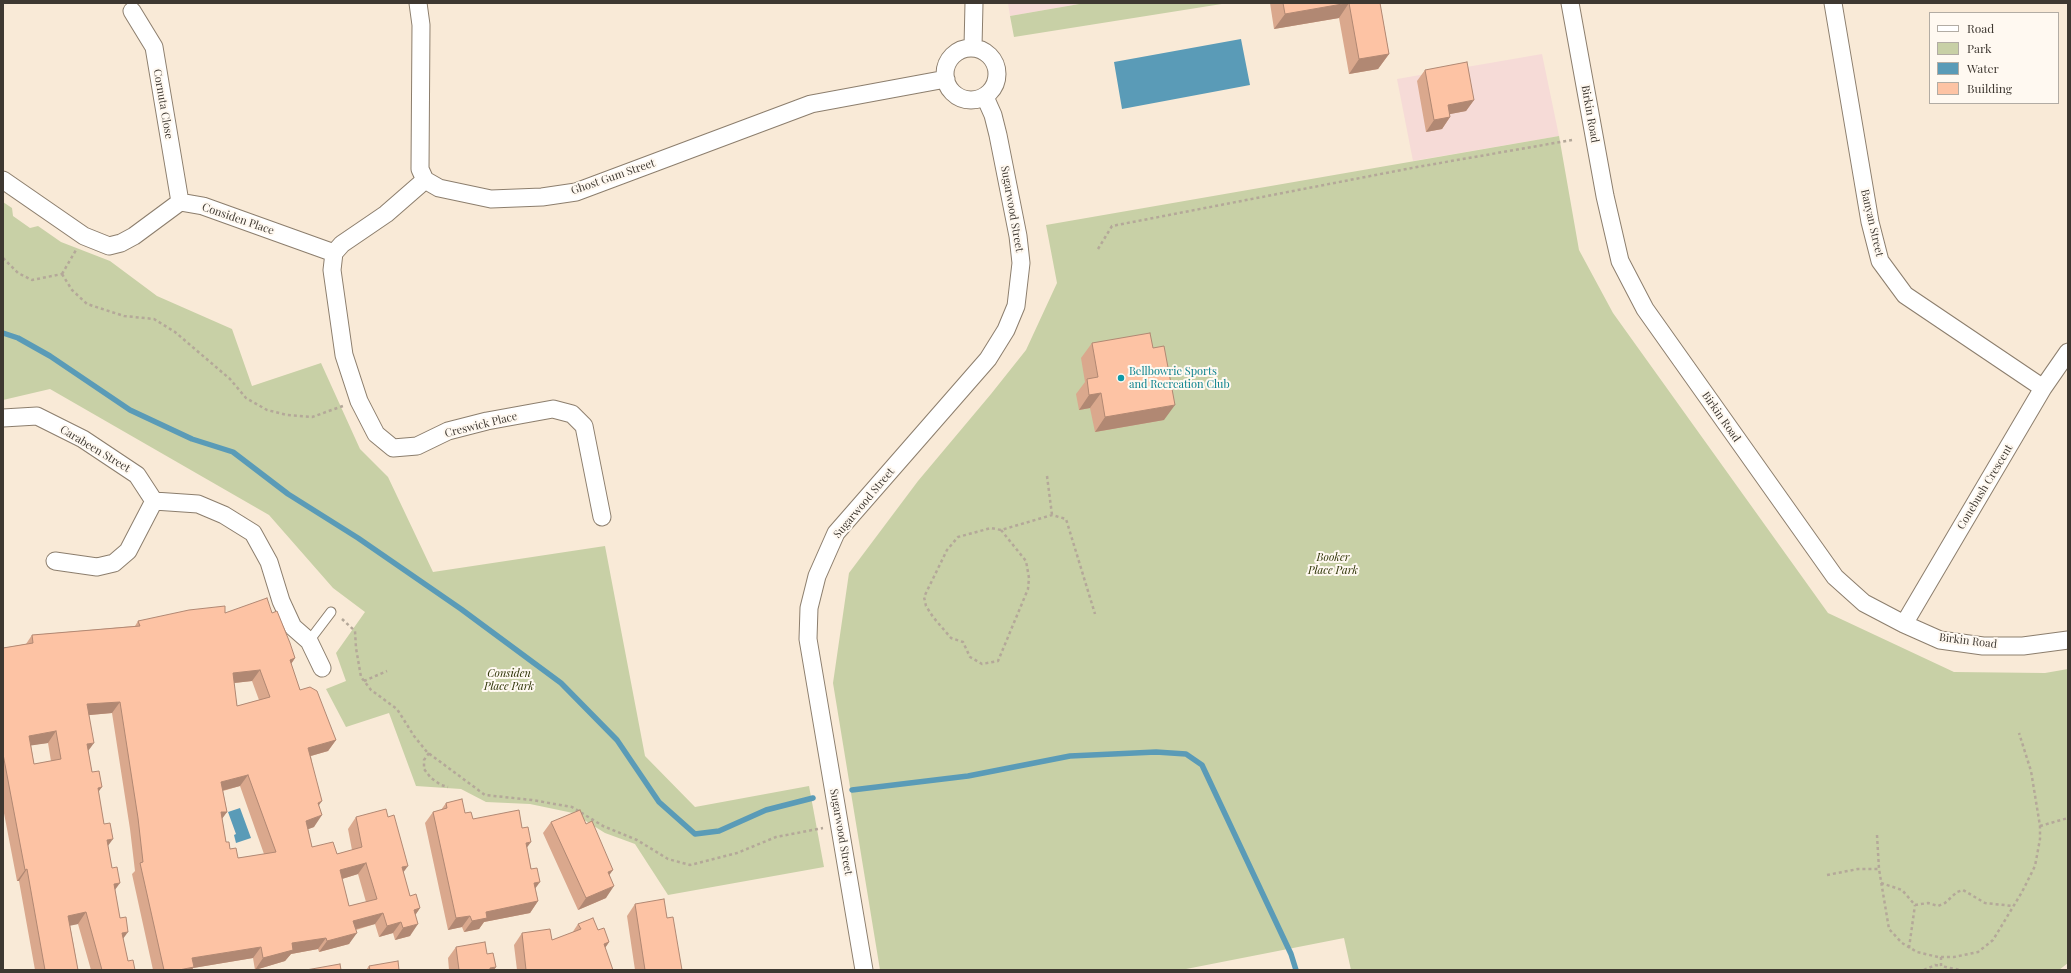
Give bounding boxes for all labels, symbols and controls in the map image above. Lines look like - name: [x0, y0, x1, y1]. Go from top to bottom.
- legend: [1929, 12, 2059, 104]
- text: Road: [1967, 20, 1994, 36]
- text: Park: [1967, 40, 1992, 56]
- text: Water: [1967, 60, 1999, 76]
- street label: Cornuta Close: [150, 68, 176, 140]
- text: Building: [1967, 80, 2012, 96]
- street label: Birkin Road: [1578, 84, 1602, 144]
- street label: Ghost Gum Street: [569, 156, 657, 198]
- street label: Sugarwood Street: [998, 165, 1026, 253]
- street label: Banyan Street: [1858, 188, 1886, 258]
- street label: Considen Place: [200, 200, 276, 238]
- place label: Bellbowrie Sports and Recreation Club: [1129, 365, 1230, 391]
- marker: Bellbowrie Sports and Recreation Club: [1116, 373, 1126, 383]
- street label: Birkin Road: [1699, 389, 1743, 445]
- street label: Creswick Place: [443, 410, 519, 440]
- street label: Carabeen Street: [57, 423, 133, 475]
- street label: Conebush Crescent: [1954, 442, 2016, 532]
- street label: Sugarwood Street: [831, 465, 897, 541]
- park label: Booker Place Park: [1308, 551, 1358, 577]
- street label: Birkin Road: [1938, 631, 1998, 651]
- park label: Considen Place Park: [484, 667, 534, 693]
- street label: Sugarwood Street: [827, 788, 855, 876]

